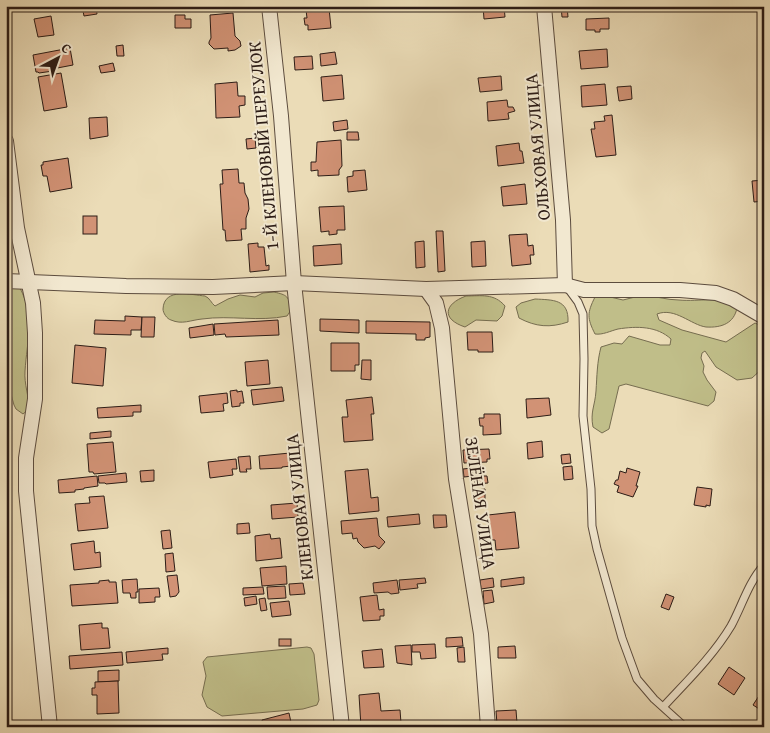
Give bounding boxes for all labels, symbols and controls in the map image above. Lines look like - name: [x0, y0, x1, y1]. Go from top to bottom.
- north arrow: [32, 32, 82, 82]
- text: С: [57, 38, 76, 58]
- street label: 1-Й КЛЕНОВЫЙ ПЕРЕУЛОК: [240, 40, 286, 252]
- street label: ОЛЬХОВАЯ УЛИЦА: [517, 72, 557, 221]
- street label: КЛЕНОВАЯ УЛИЦА: [278, 432, 320, 582]
- street label: ЗЕЛЁНАЯ УЛИЦА: [458, 435, 504, 571]

